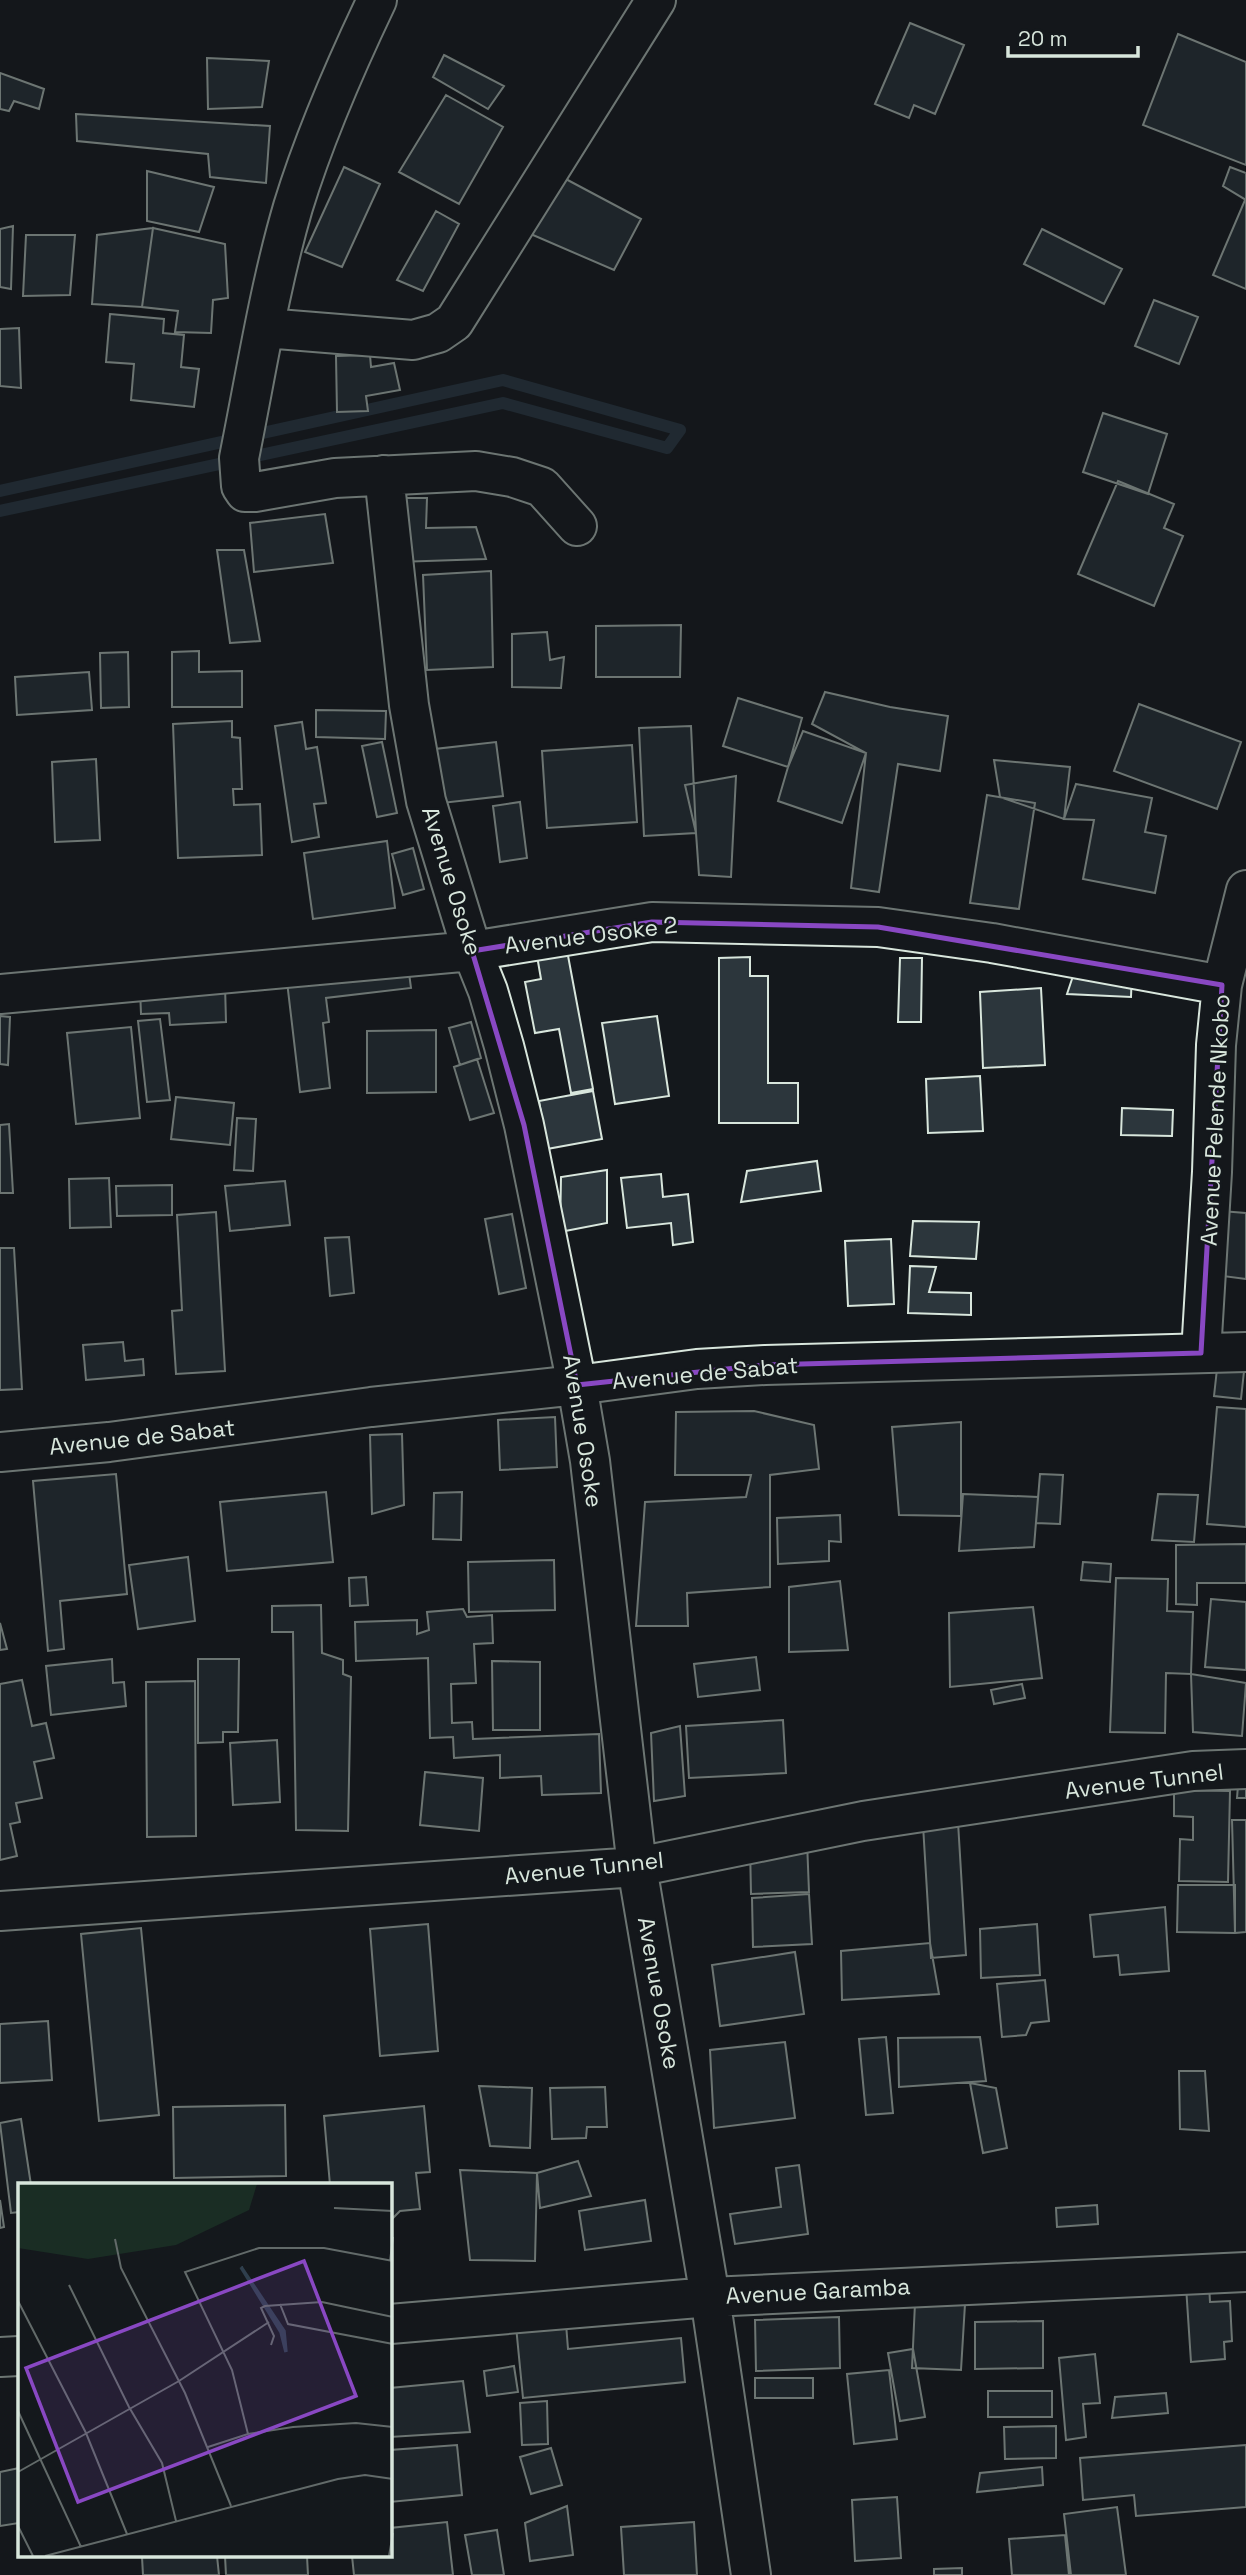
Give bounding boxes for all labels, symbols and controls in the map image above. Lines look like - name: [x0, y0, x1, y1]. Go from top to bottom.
- scale bar: [1008, 14, 1138, 58]
- text: 20 m: [1018, 25, 1068, 52]
- street label: Avenue Osoke: [415, 803, 489, 959]
- street label: Avenue Osoke 2: [503, 910, 679, 960]
- street label: Avenue Pelende Nkobo: [1193, 993, 1237, 1247]
- street label: Avenue de Sabat: [611, 1350, 799, 1396]
- street label: Avenue Osoke: [556, 1352, 610, 1510]
- street label: Avenue de Sabat: [48, 1412, 236, 1462]
- street label: Avenue Tunnel: [1063, 1756, 1225, 1806]
- street label: Avenue Tunnel: [503, 1845, 665, 1891]
- street label: Avenue Osoke: [631, 1914, 687, 2072]
- inset map: [18, 2183, 392, 2558]
- street label: Avenue Garamba: [725, 2271, 911, 2311]

